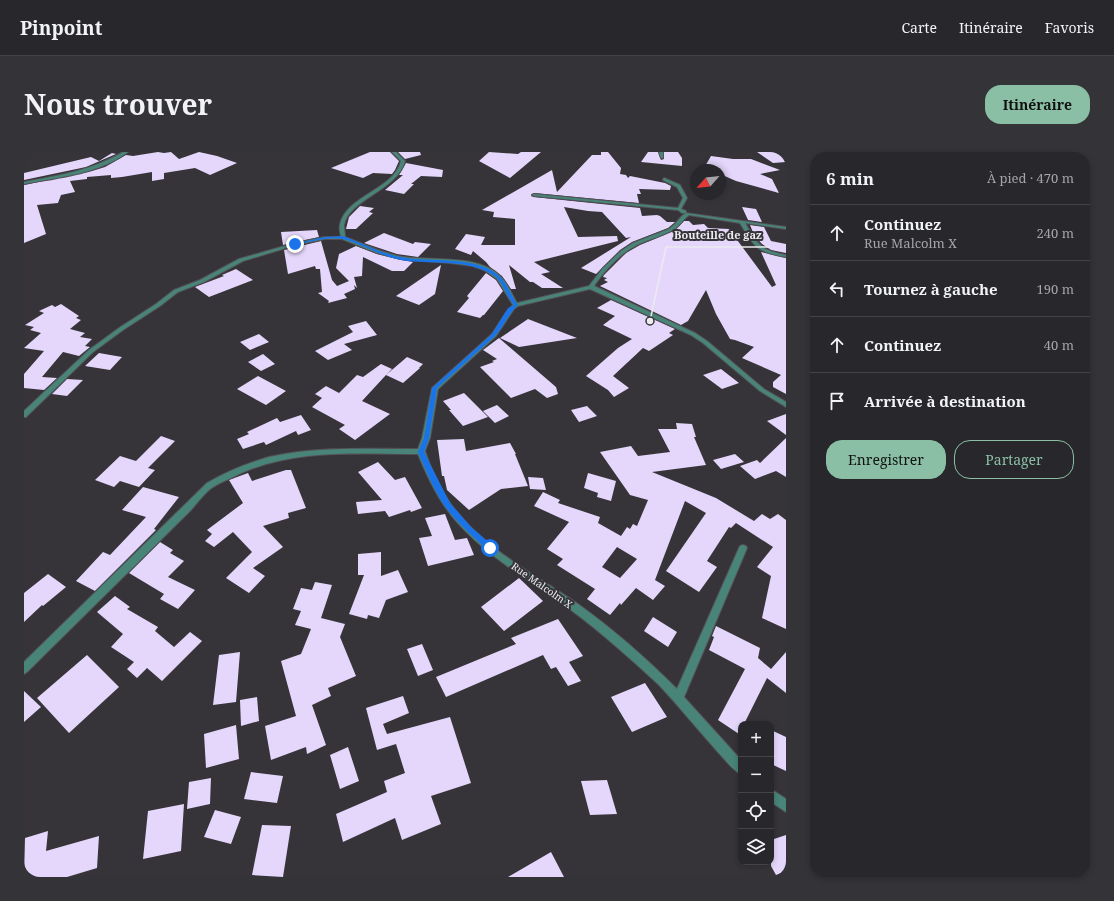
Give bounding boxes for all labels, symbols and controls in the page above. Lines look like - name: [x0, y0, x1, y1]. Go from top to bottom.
- text: Pinpoint: [20, 15, 102, 41]
- text: Carte: [902, 18, 937, 37]
- text: Itinéraire: [959, 18, 1023, 37]
- text: Favoris: [1045, 18, 1094, 37]
- text: Nous trouver: [24, 85, 212, 123]
- button: Itinéraire: [985, 85, 1090, 124]
- north arrow: [690, 164, 726, 200]
- text: 6 min: [826, 167, 874, 190]
- text: À pied · 470 m: [987, 169, 1074, 187]
- text: Continuez: [864, 214, 941, 234]
- icon: ahead: [826, 222, 848, 244]
- callout: Bouteille de gaz: [666, 224, 770, 247]
- text: 240 m: [1037, 224, 1074, 242]
- text: Bouteille de gaz: [674, 227, 762, 242]
- text: Rue Malcolm X: [864, 234, 957, 252]
- route end: [286, 235, 304, 253]
- icon: left: [826, 278, 848, 300]
- text: Tournez à gauche: [864, 279, 998, 299]
- text: 190 m: [1037, 280, 1074, 298]
- icon: ahead: [826, 334, 848, 356]
- text: Continuez: [864, 335, 941, 355]
- text: 40 m: [1044, 336, 1074, 354]
- icon: arrive: [826, 390, 848, 412]
- text: Arrivée à destination: [864, 391, 1026, 411]
- button: Enregistrer: [826, 440, 946, 479]
- button: Partager: [954, 440, 1074, 479]
- route start: [481, 539, 499, 557]
- street label: Rue Malcolm X: [509, 559, 576, 611]
- map controls: [738, 721, 774, 865]
- button: +: [738, 721, 774, 757]
- button: −: [738, 757, 774, 793]
- button: locate: [738, 793, 774, 829]
- button: layers: [738, 829, 774, 865]

